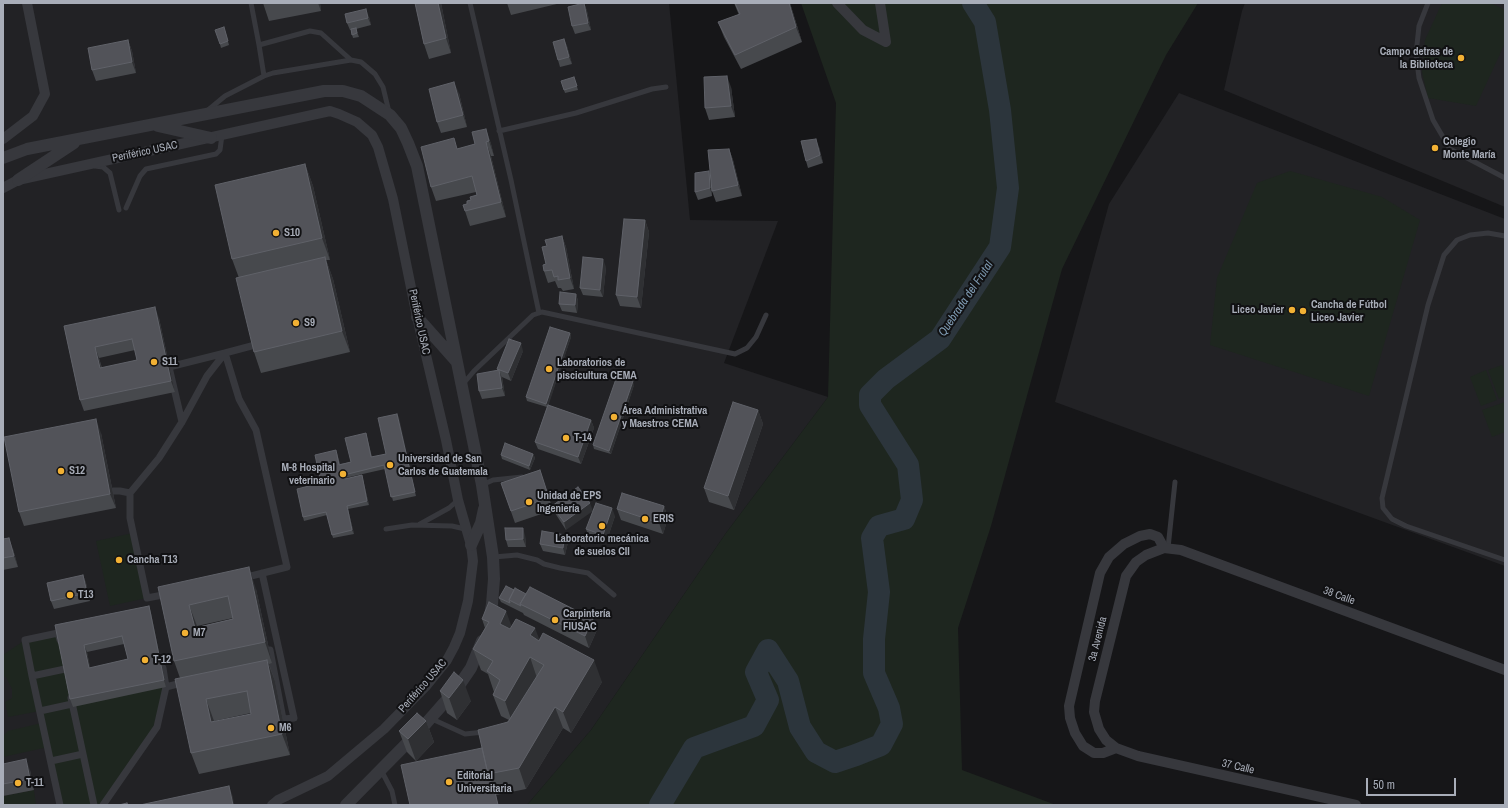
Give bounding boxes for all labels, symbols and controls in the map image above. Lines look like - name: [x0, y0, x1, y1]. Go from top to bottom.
- place label: Campo detras de la Biblioteca: [1380, 45, 1453, 71]
- marker: Campo detras de la Biblioteca: [1456, 53, 1466, 63]
- place label: Colegio Monte María: [1443, 135, 1496, 161]
- street label: Periférico USAC: [111, 139, 179, 165]
- marker: Colegio Monte María: [1430, 143, 1440, 153]
- place label: S10: [284, 226, 300, 240]
- marker: S10: [271, 228, 281, 238]
- water label: Quebrada del Frutal: [936, 259, 996, 339]
- street label: Periférico USAC: [406, 288, 432, 356]
- place label: Cancha de Fútbol Liceo Javier: [1311, 298, 1387, 324]
- place label: Liceo Javier: [1232, 303, 1284, 317]
- marker: Liceo Javier: [1287, 305, 1297, 315]
- marker: Cancha de Fútbol Liceo Javier: [1298, 306, 1308, 316]
- place label: S9: [304, 316, 315, 330]
- marker: S9: [291, 318, 301, 328]
- place label: S11: [162, 355, 178, 369]
- place label: Laboratorios de piscicultura CEMA: [557, 356, 637, 382]
- marker: S11: [149, 357, 159, 367]
- marker: Laboratorios de piscicultura CEMA: [544, 364, 554, 374]
- place label: Área Administrativa y Maestros CEMA: [622, 404, 707, 430]
- marker: Área Administrativa y Maestros CEMA: [609, 412, 619, 422]
- place label: T-14: [574, 431, 592, 445]
- marker: T-14: [561, 433, 571, 443]
- place label: Universidad de San Carlos de Guatemala: [398, 452, 488, 478]
- marker: Universidad de San Carlos de Guatemala: [385, 460, 395, 470]
- place label: M-8 Hospital veterinario: [281, 461, 335, 487]
- place label: S12: [69, 464, 85, 478]
- marker: S12: [56, 466, 66, 476]
- marker: M-8 Hospital veterinario: [338, 469, 348, 479]
- place label: Unidad de EPS Ingeniería: [537, 489, 601, 515]
- marker: Unidad de EPS Ingeniería: [524, 497, 534, 507]
- place label: ERIS: [653, 512, 674, 526]
- marker: ERIS: [640, 514, 650, 524]
- marker: Laboratorio mecánica de suelos CII: [597, 521, 607, 531]
- place label: Laboratorio mecánica de suelos CII: [555, 532, 649, 558]
- place label: Cancha T13: [127, 553, 178, 567]
- marker: Cancha T13: [114, 555, 124, 565]
- street label: 38 Calle: [1321, 584, 1357, 608]
- place label: T13: [78, 588, 94, 602]
- marker: T13: [65, 590, 75, 600]
- place label: Carpintería FIUSAC: [563, 607, 611, 633]
- marker: Carpintería FIUSAC: [550, 615, 560, 625]
- street label: 3a Avenida: [1086, 615, 1110, 663]
- place label: M7: [193, 626, 206, 640]
- marker: M7: [180, 628, 190, 638]
- place label: T-12: [153, 653, 171, 667]
- marker: T-12: [140, 655, 150, 665]
- street label: Periférico USAC: [396, 657, 450, 715]
- place label: M6: [279, 721, 292, 735]
- marker: M6: [266, 723, 276, 733]
- street label: 37 Calle: [1220, 757, 1256, 777]
- place label: Editorial Universitaria: [457, 769, 512, 795]
- scale bar: [1368, 770, 1458, 796]
- place label: T-11: [26, 776, 44, 790]
- marker: Editorial Universitaria: [444, 777, 454, 787]
- text: 50 m: [1373, 777, 1395, 793]
- marker: T-11: [13, 778, 23, 788]

